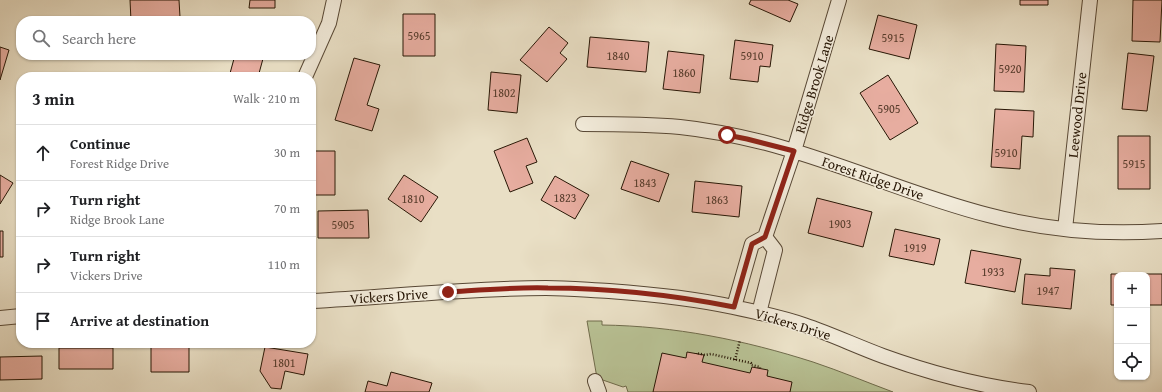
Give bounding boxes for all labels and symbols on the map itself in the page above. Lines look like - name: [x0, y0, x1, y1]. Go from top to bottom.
- house number: 5965: [407, 27, 431, 44]
- house number: 5915: [881, 29, 905, 46]
- street label: Ridge Brook Lane: [790, 32, 839, 136]
- house number: 1840: [606, 47, 630, 64]
- house number: 5910: [740, 47, 764, 64]
- house number: 5920: [998, 60, 1022, 77]
- house number: 1860: [672, 64, 696, 81]
- street label: Leewood Drive: [1063, 71, 1091, 159]
- house number: 1802: [492, 84, 516, 101]
- house number: 5905: [877, 100, 901, 117]
- route start: [718, 126, 736, 144]
- house number: 5910: [994, 144, 1018, 161]
- street label: Forest Ridge Drive: [819, 151, 927, 205]
- house number: 5915: [1122, 155, 1146, 172]
- house number: 1843: [633, 174, 657, 191]
- house number: 1823: [553, 189, 577, 206]
- house number: 1810: [401, 190, 425, 207]
- house number: 1863: [705, 191, 729, 208]
- house number: 1903: [828, 215, 852, 232]
- house number: 5905: [331, 216, 355, 233]
- house number: 1919: [903, 239, 927, 256]
- house number: 1933: [981, 263, 1005, 280]
- house number: 1947: [1036, 282, 1060, 299]
- street label: Vickers Drive: [349, 283, 429, 309]
- route end: [439, 283, 457, 301]
- street label: Vickers Drive: [753, 303, 834, 345]
- house number: 1801: [272, 354, 296, 371]

